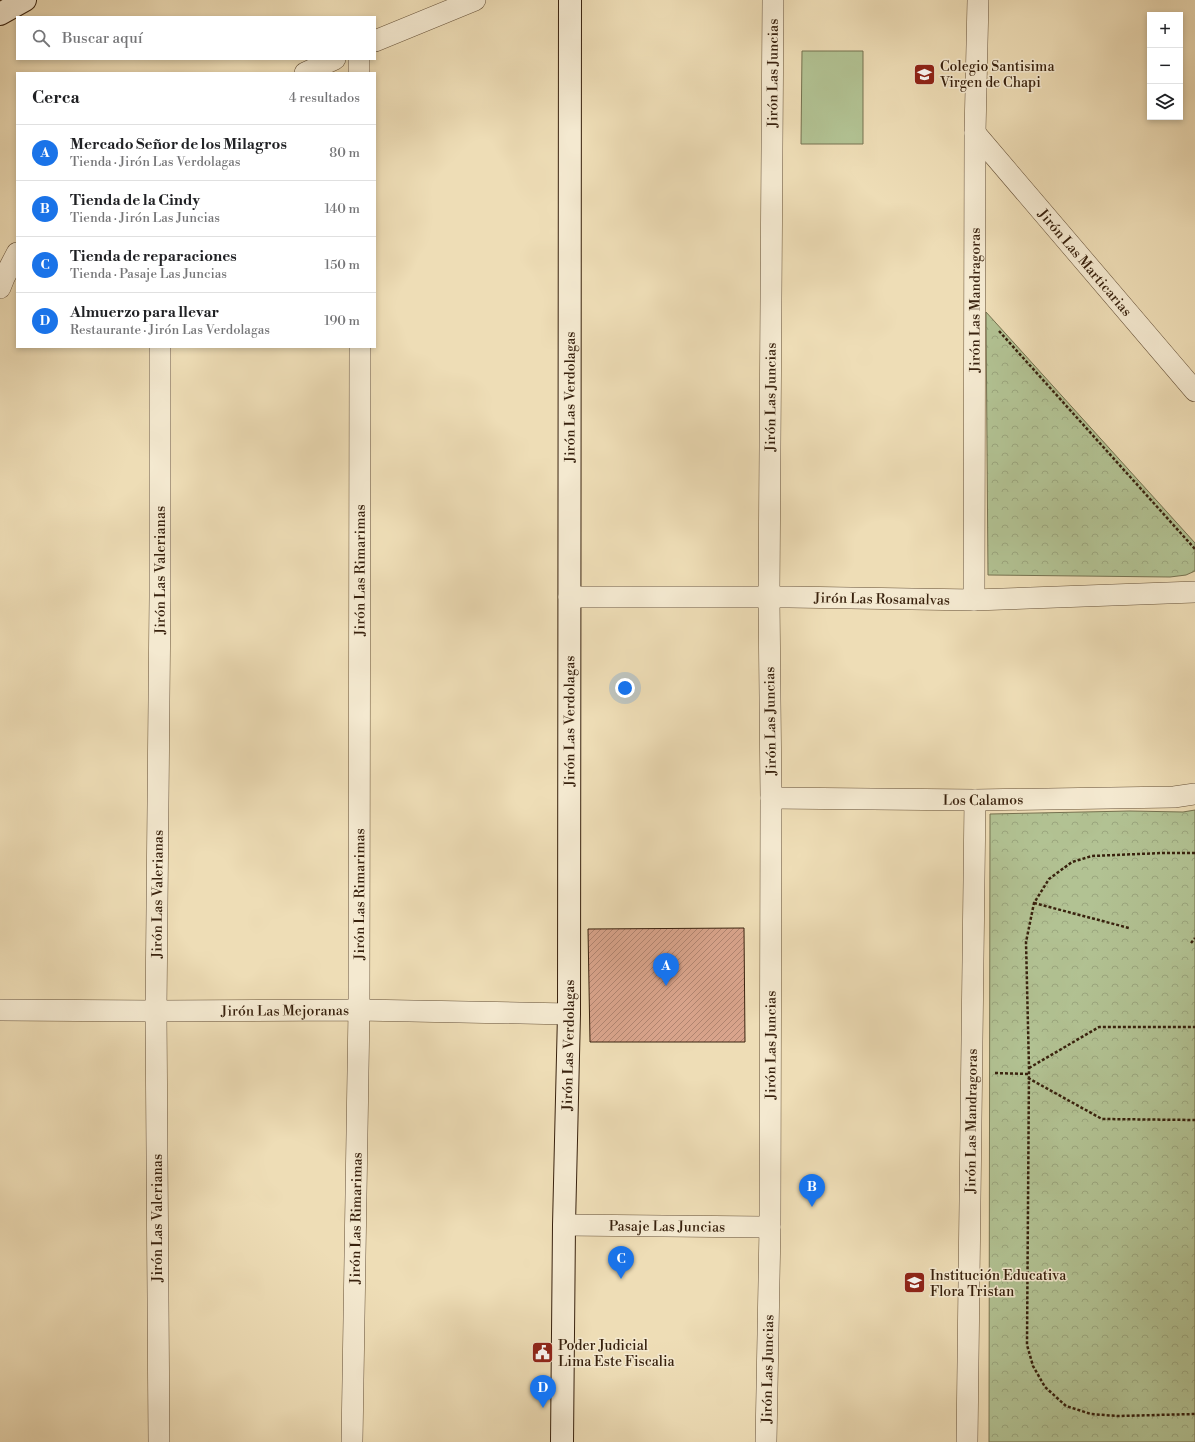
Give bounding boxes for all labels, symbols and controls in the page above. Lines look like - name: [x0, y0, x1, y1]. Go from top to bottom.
- map controls: [1147, 12, 1183, 120]
- button: +: [1147, 12, 1183, 48]
- search box: [16, 16, 376, 60]
- street label: Jirón Las Juncias: [764, 19, 783, 129]
- icon: search: [30, 27, 52, 49]
- text: Buscar aquí: [62, 29, 143, 48]
- button: −: [1147, 48, 1183, 84]
- place label: Colegio Santisima Virgen de Chapi: [939, 58, 1055, 92]
- school or university icon: Colegio Santisima Virgen de Chapi: [912, 61, 938, 87]
- button: layers: [1147, 84, 1183, 120]
- text: Cerca: [32, 87, 80, 109]
- text: 4 resultados: [289, 90, 360, 106]
- text: Mercado Señor de los Milagros: [70, 135, 287, 154]
- text: A: [40, 145, 50, 161]
- text: 80 m: [329, 145, 360, 161]
- text: Tienda · Jirón Las Verdolagas: [70, 154, 241, 170]
- text: Tienda de la Cindy: [70, 191, 200, 210]
- text: B: [40, 201, 50, 217]
- text: 140 m: [324, 201, 360, 217]
- street label: Jirón Las Marticarias: [1033, 205, 1135, 320]
- text: Tienda · Jirón Las Juncias: [70, 210, 220, 226]
- street label: Jirón Las Mandragoras: [966, 228, 985, 373]
- text: Tienda de reparaciones: [70, 247, 237, 266]
- text: C: [40, 257, 50, 273]
- text: 150 m: [325, 257, 360, 273]
- text: Tienda · Pasaje Las Juncias: [70, 266, 227, 282]
- text: Almuerzo para llevar: [70, 303, 219, 322]
- text: D: [40, 313, 50, 329]
- text: 190 m: [324, 313, 360, 329]
- text: Restaurante · Jirón Las Verdolagas: [70, 322, 270, 338]
- street label: Jirón Las Verdolagas: [562, 332, 580, 464]
- street label: Jirón Las Juncias: [762, 343, 781, 453]
- street label: Jirón Las Rimarimas: [352, 504, 370, 637]
- street label: Jirón Las Valerianas: [152, 506, 170, 635]
- street label: Jirón Las Rosamalvas: [813, 589, 950, 610]
- street label: Jirón Las Verdolagas: [561, 656, 579, 788]
- street label: Jirón Las Juncias: [761, 667, 781, 776]
- your location: [615, 678, 635, 698]
- street label: Los Calamos: [943, 791, 1023, 810]
- street label: Jirón Las Rimarimas: [351, 828, 369, 961]
- street label: Jirón Las Valerianas: [149, 830, 168, 959]
- pin: A: [653, 953, 679, 986]
- street label: Jirón Las Verdolagas: [559, 980, 579, 1112]
- street label: Jirón Las Juncias: [762, 991, 781, 1100]
- street label: Jirón Las Mejoranas: [220, 1002, 349, 1021]
- street label: Jirón Las Mandragoras: [962, 1049, 982, 1195]
- street label: Jirón Las Rimarimas: [347, 1152, 367, 1285]
- street label: Jirón Las Valerianas: [149, 1154, 167, 1283]
- pin: B: [799, 1174, 825, 1207]
- street label: Pasaje Las Juncias: [609, 1217, 725, 1237]
- pin: C: [608, 1246, 634, 1279]
- place label: Institución Educativa Flora Tristan: [930, 1267, 1067, 1301]
- school or university icon: Institución Educativa Flora Tristan: [902, 1270, 928, 1296]
- street label: Jirón Las Juncias: [758, 1314, 778, 1425]
- place label: Poder Judicial Lima Este Fiscalia: [558, 1337, 676, 1371]
- public building icon: Poder Judicial Lima Este Fiscalia: [529, 1340, 555, 1366]
- pin: D: [530, 1375, 556, 1408]

